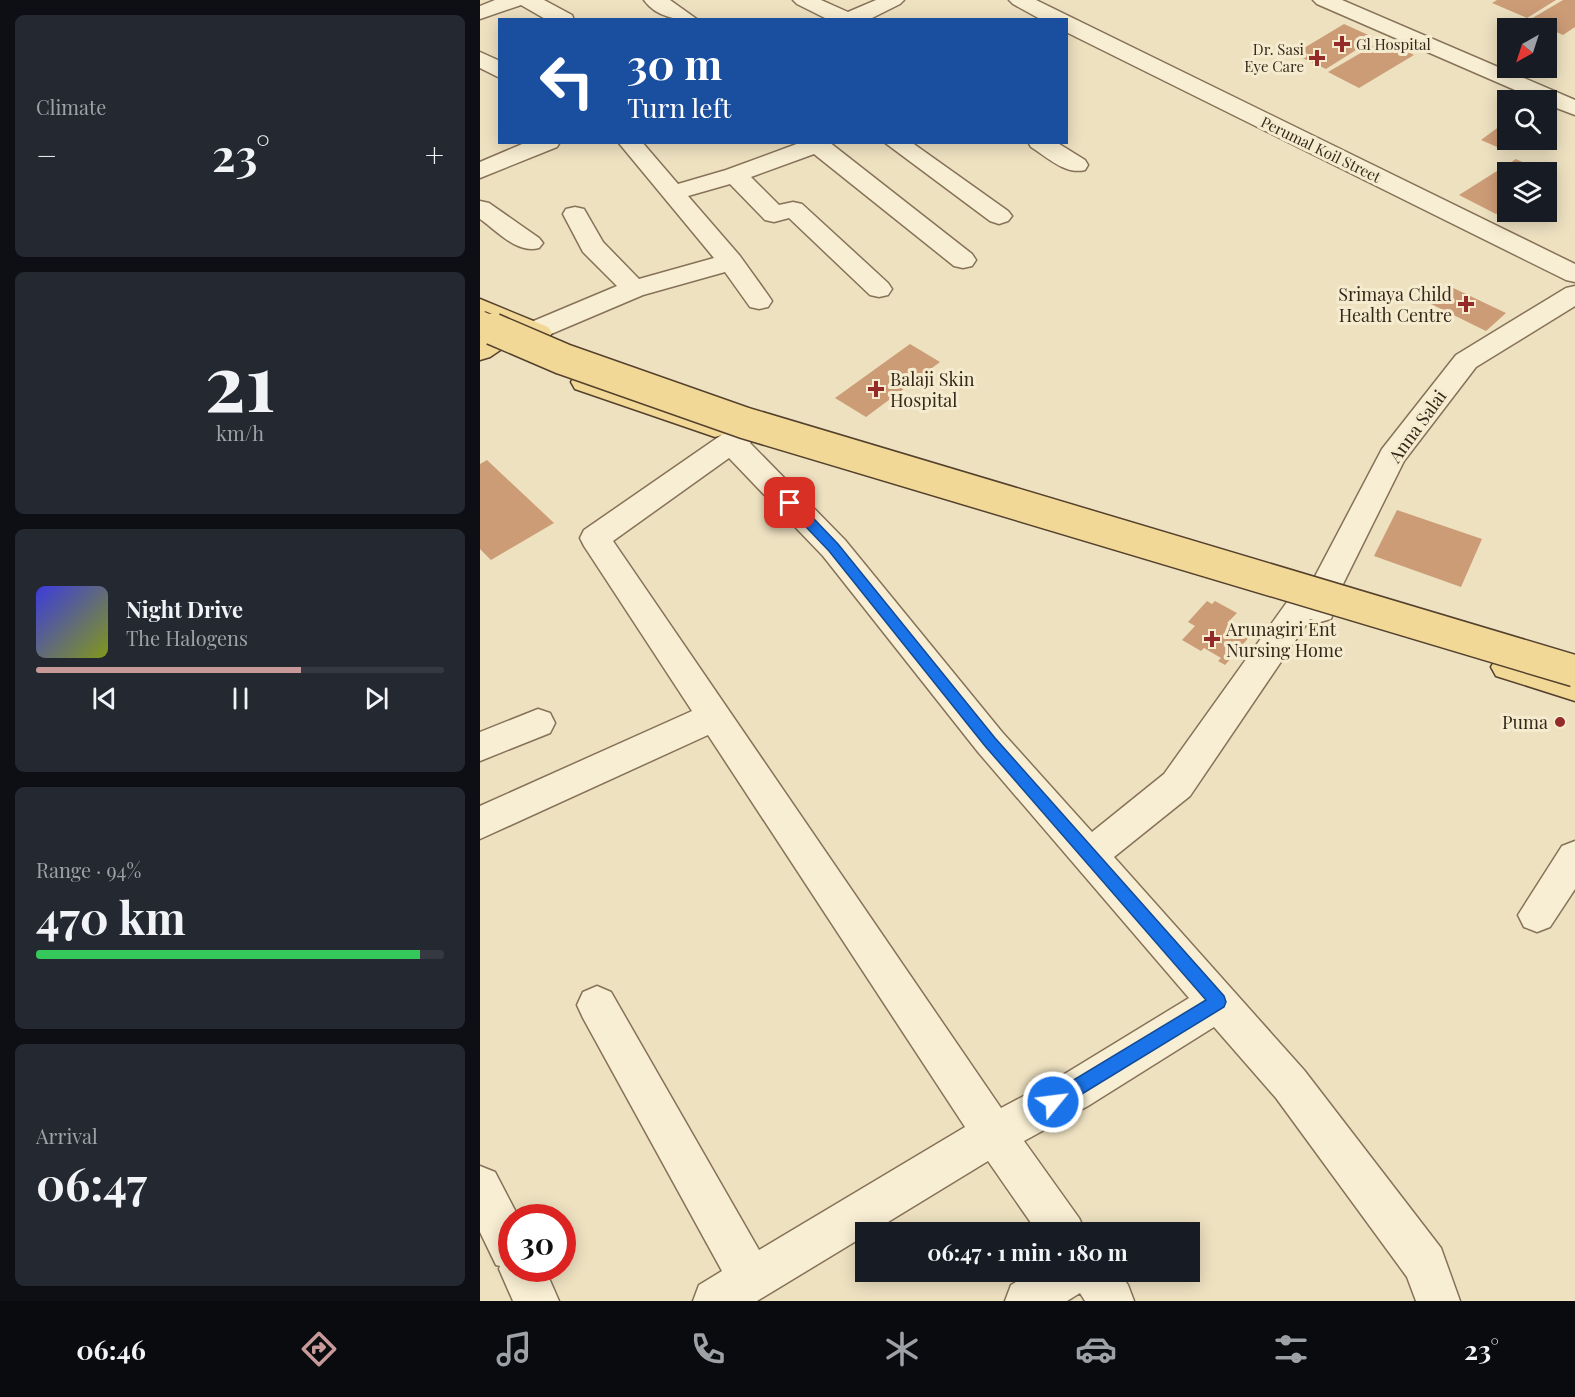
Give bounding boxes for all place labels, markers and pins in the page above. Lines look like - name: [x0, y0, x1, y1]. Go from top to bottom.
- place label: Gl Hospital: [1356, 34, 1431, 54]
- marker: Gl Hospital: [1333, 35, 1351, 53]
- place label: Dr. Sasi Eye Care: [1244, 39, 1305, 76]
- marker: Dr. Sasi Eye Care: [1308, 49, 1326, 67]
- place label: Srimaya Child Health Centre: [1338, 282, 1453, 327]
- marker: Srimaya Child Health Centre: [1457, 295, 1475, 313]
- place label: Balaji Skin Hospital: [890, 367, 975, 412]
- marker: Balaji Skin Hospital: [867, 380, 885, 398]
- pin: [764, 477, 815, 528]
- place label: Arunagiri Ent Nursing Home: [1225, 617, 1343, 662]
- marker: Arunagiri Ent Nursing Home: [1203, 630, 1221, 648]
- place label: Puma: [1502, 710, 1548, 734]
- marker: Puma: [1553, 715, 1567, 729]

